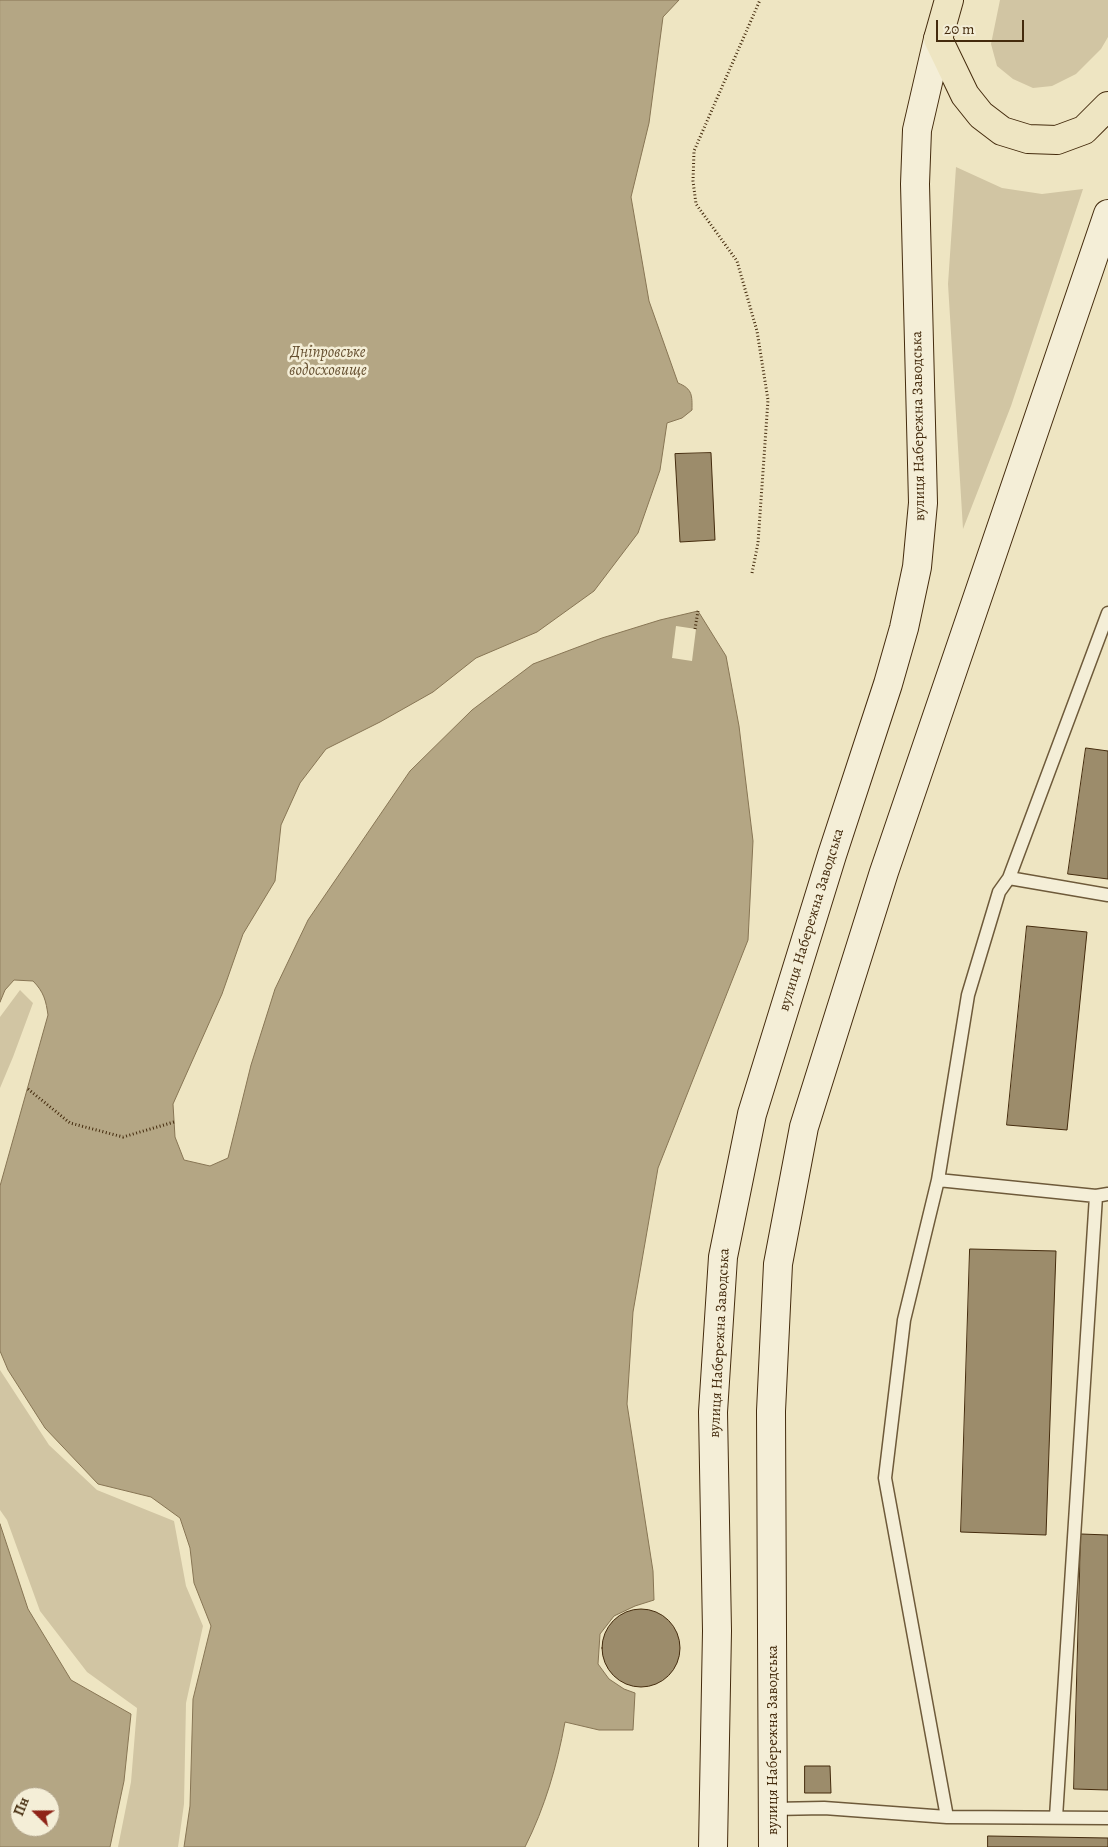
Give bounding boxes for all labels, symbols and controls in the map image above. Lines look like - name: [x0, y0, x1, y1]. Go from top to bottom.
- scale bar: [938, 10, 1026, 42]
- text: 20 m: [944, 19, 975, 39]
- street label: вулиця Набережна Заводська: [908, 331, 930, 521]
- water label: Дніпровське водосховище: [289, 343, 367, 381]
- street label: вулиця Набережна Заводська: [776, 826, 848, 1014]
- street label: вулиця Набережна Заводська: [706, 1248, 734, 1438]
- street label: вулиця Набережна Заводська: [764, 1645, 782, 1835]
- north arrow: [10, 1787, 60, 1837]
- text: Пн: [9, 1795, 34, 1819]

